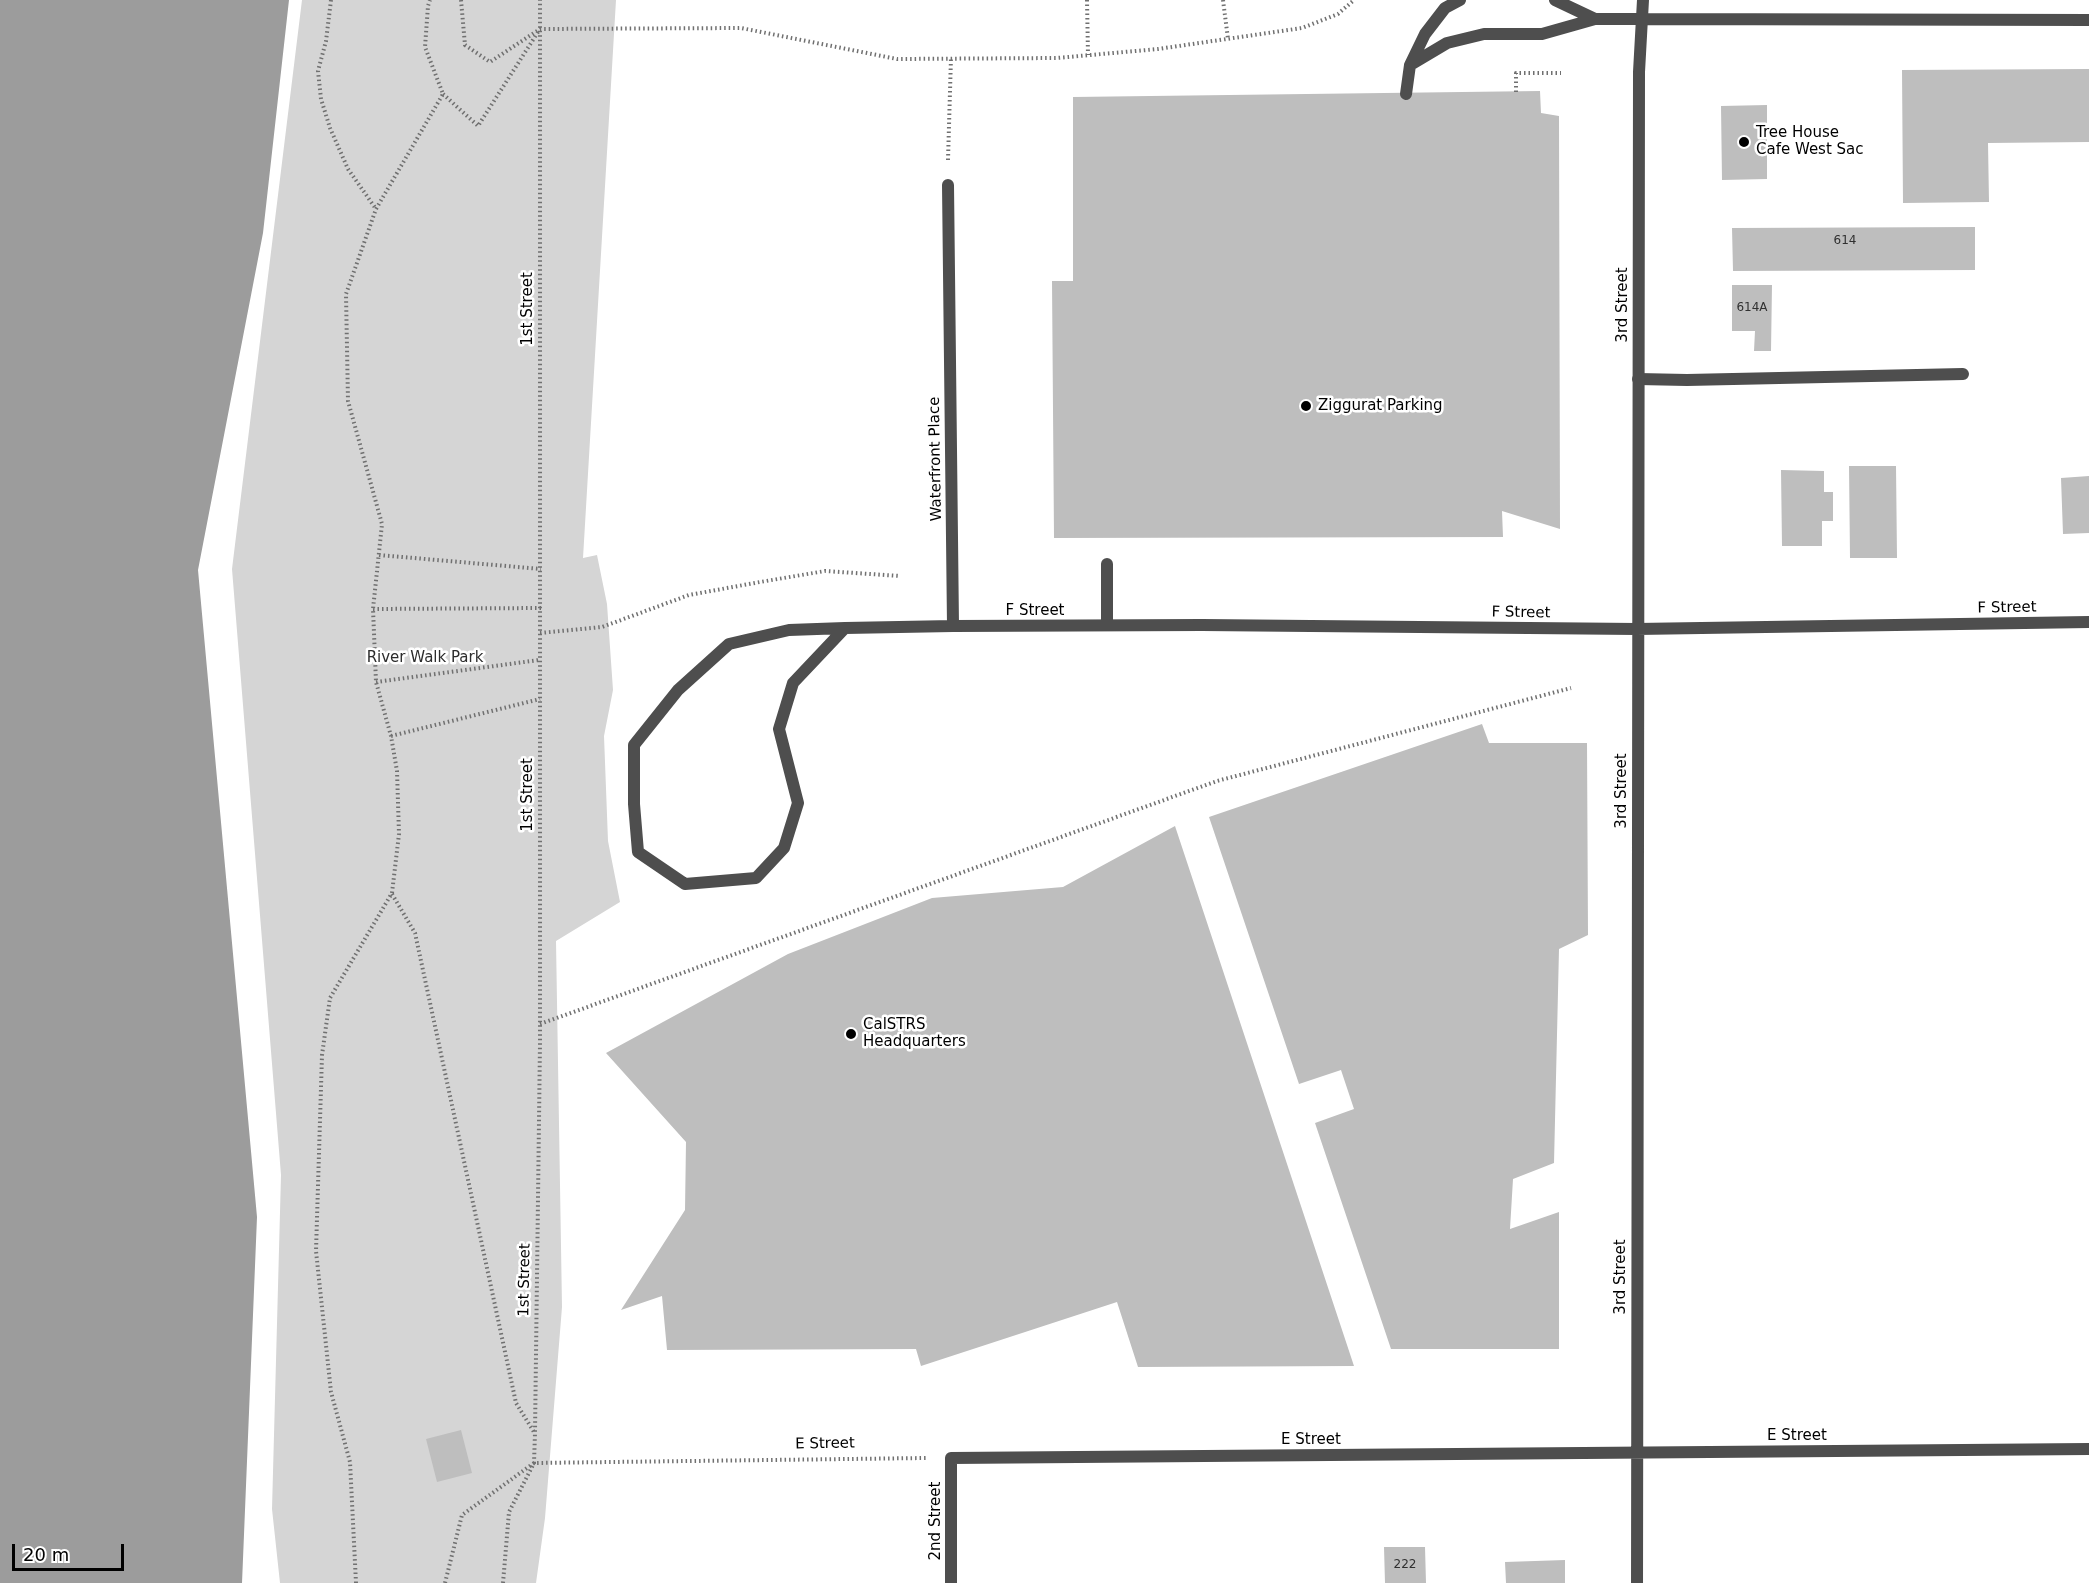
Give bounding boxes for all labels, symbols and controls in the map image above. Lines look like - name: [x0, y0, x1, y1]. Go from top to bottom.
- place label: Tree House Cafe West Sac: [1756, 124, 1864, 159]
- marker: Tree House Cafe West Sac: [1737, 135, 1751, 149]
- house number: 614: [1834, 234, 1856, 248]
- street label: 3rd Street: [1614, 267, 1632, 343]
- street label: 1st Street: [519, 272, 537, 346]
- house number: 614A: [1736, 301, 1768, 315]
- street label: Waterfront Place: [926, 397, 946, 521]
- place label: Ziggurat Parking: [1318, 397, 1443, 415]
- marker: Ziggurat Parking: [1299, 399, 1313, 413]
- street label: F Street: [1977, 598, 2037, 618]
- street label: F Street: [1006, 602, 1064, 620]
- street label: F Street: [1491, 603, 1551, 623]
- park label: River Walk Park: [367, 649, 483, 667]
- street label: 3rd Street: [1613, 753, 1631, 829]
- street label: 1st Street: [519, 758, 537, 832]
- place label: CalSTRS Headquarters: [863, 1016, 966, 1051]
- marker: CalSTRS Headquarters: [844, 1027, 858, 1041]
- street label: 3rd Street: [1612, 1239, 1630, 1315]
- street label: 1st Street: [515, 1243, 535, 1317]
- street label: E Street: [1767, 1427, 1827, 1445]
- street label: E Street: [1281, 1431, 1341, 1449]
- street label: E Street: [795, 1434, 855, 1454]
- street label: 2nd Street: [927, 1482, 945, 1560]
- scale bar: [15, 1532, 128, 1570]
- text: 20 m: [23, 1544, 69, 1565]
- house number: 222: [1394, 1558, 1416, 1572]

